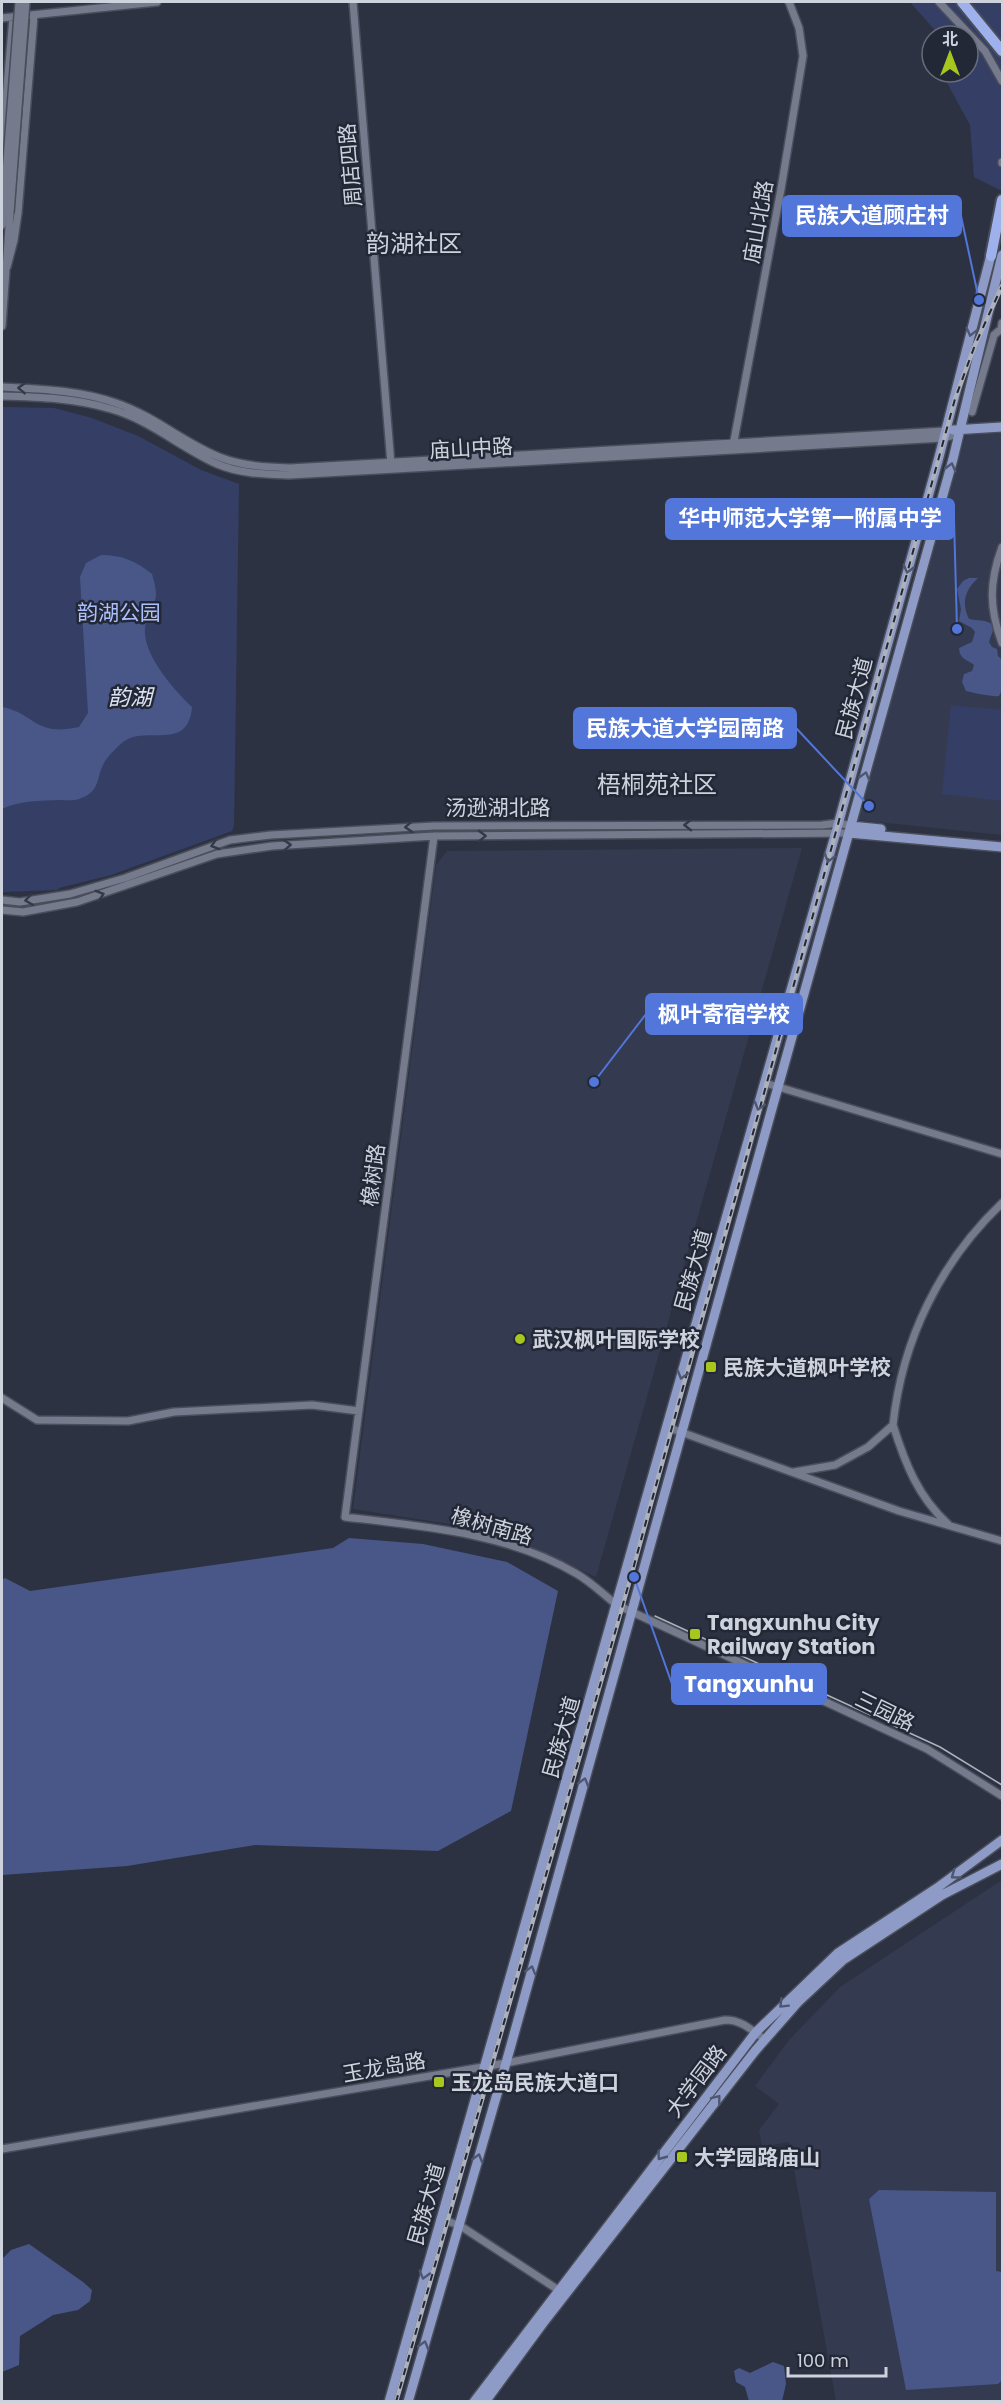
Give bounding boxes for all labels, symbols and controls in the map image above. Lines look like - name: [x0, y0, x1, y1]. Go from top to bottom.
- north arrow: [920, 24, 980, 84]
- text: 北: [942, 28, 958, 51]
- street label: 周店四路: [332, 122, 368, 208]
- street label: 庙山北路: [736, 178, 780, 266]
- callout: 民族大道顾庄村: [783, 196, 961, 236]
- text: 民族大道顾庄村: [795, 200, 949, 231]
- district label: 韵湖社区: [366, 227, 462, 260]
- one-way arrow: [966, 327, 979, 337]
- one-way arrow: [17, 382, 26, 395]
- street label: 庙山中路: [428, 431, 514, 465]
- one-way arrow: [943, 462, 956, 472]
- callout: 华中师范大学第一附属中学: [666, 499, 954, 539]
- text: 华中师范大学第一附属中学: [678, 503, 942, 534]
- one-way arrow: [903, 563, 915, 573]
- park label: 韵湖公园: [77, 598, 161, 627]
- street label: 民族大道: [829, 654, 879, 742]
- water label: 韵湖: [108, 682, 155, 713]
- callout: 民族大道大学园南路: [574, 708, 796, 748]
- text: 民族大道大学园南路: [586, 713, 784, 744]
- district label: 梧桐苑社区: [597, 768, 717, 801]
- one-way arrow: [857, 771, 870, 781]
- street label: 汤逊湖北路: [446, 793, 551, 822]
- one-way arrow: [683, 819, 692, 831]
- one-way arrow: [404, 820, 413, 833]
- one-way arrow: [478, 829, 487, 842]
- one-way arrow: [210, 837, 221, 850]
- one-way arrow: [283, 838, 292, 851]
- one-way arrow: [824, 852, 836, 863]
- one-way arrow: [94, 889, 105, 902]
- one-way arrow: [24, 894, 34, 906]
- callout: 枫叶寄宿学校: [646, 994, 802, 1034]
- text: 枫叶寄宿学校: [658, 999, 790, 1030]
- one-way arrow: [753, 1101, 766, 1111]
- street label: 橡树路: [355, 1142, 391, 1208]
- street label: 民族大道: [667, 1226, 719, 1314]
- place label: 武汉枫叶国际学校: [532, 1325, 700, 1354]
- marker: 武汉枫叶国际学校: [513, 1332, 527, 1346]
- place label: 民族大道枫叶学校: [723, 1353, 891, 1382]
- marker: 民族大道枫叶学校: [704, 1360, 718, 1374]
- one-way arrow: [677, 1369, 690, 1379]
- street label: 橡树南路: [448, 1500, 536, 1552]
- place label: Tangxunhu City Railway Station: [707, 1608, 880, 1661]
- marker: Tangxunhu City Railway Station: [688, 1627, 702, 1641]
- callout: Tangxunhu: [672, 1664, 826, 1704]
- text: Tangxunhu: [684, 1669, 814, 1700]
- street label: 三园路: [850, 1684, 920, 1738]
- street label: 民族大道: [535, 1693, 587, 1781]
- one-way arrow: [577, 1778, 589, 1788]
- one-way arrow: [951, 1868, 962, 1879]
- one-way arrow: [524, 1965, 537, 1975]
- one-way arrow: [780, 1997, 791, 2008]
- street label: 大学园路: [659, 2039, 733, 2123]
- street label: 玉龙岛路: [340, 2045, 428, 2089]
- place label: 玉龙岛民族大道口: [451, 2068, 619, 2097]
- marker: 玉龙岛民族大道口: [432, 2075, 446, 2089]
- one-way arrow: [710, 2095, 721, 2106]
- place label: 大学园路庙山: [694, 2143, 820, 2172]
- one-way arrow: [658, 2149, 669, 2160]
- marker: 大学园路庙山: [675, 2150, 689, 2164]
- one-way arrow: [471, 2153, 483, 2164]
- street label: 民族大道: [400, 2160, 452, 2248]
- one-way arrow: [419, 2270, 432, 2280]
- one-way arrow: [417, 2340, 430, 2350]
- scale bar: [788, 2340, 886, 2378]
- text: 100 m: [797, 2348, 849, 2373]

